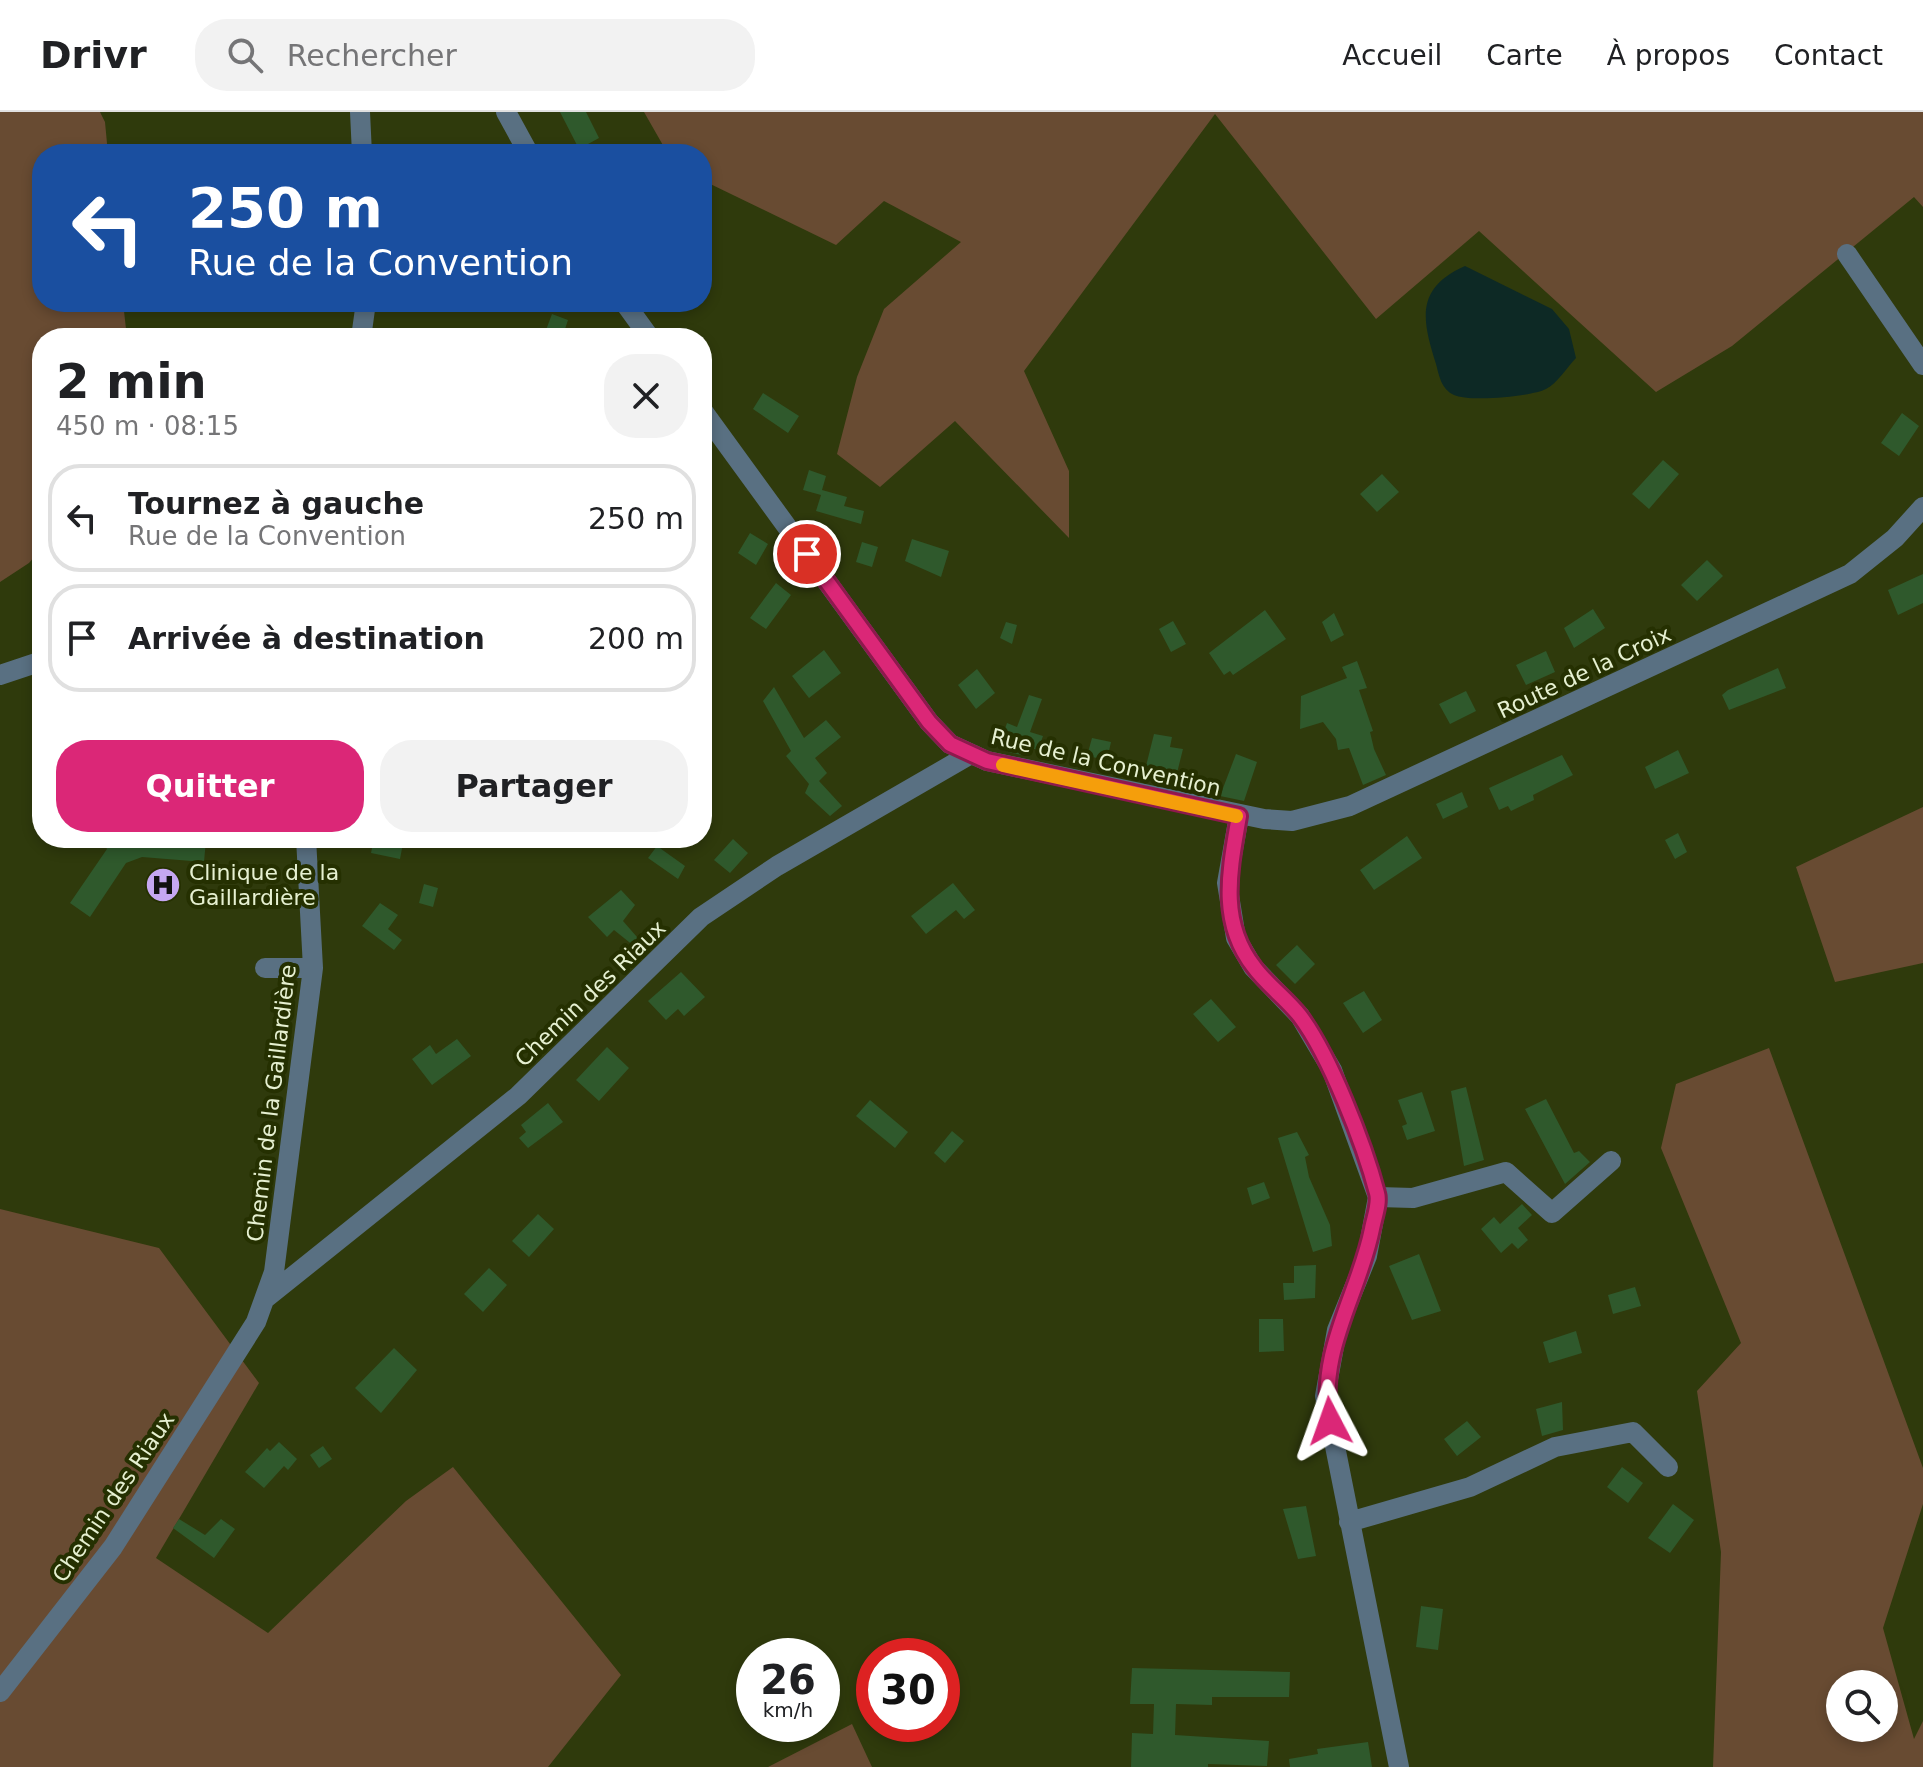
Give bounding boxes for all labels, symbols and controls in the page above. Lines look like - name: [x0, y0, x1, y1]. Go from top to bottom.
- search box: [195, 19, 755, 91]
- text: Drivr: [40, 33, 147, 77]
- icon: search: [223, 33, 267, 77]
- text: Rechercher: [287, 38, 457, 73]
- text: Accueil: [1342, 39, 1442, 72]
- text: Carte: [1486, 39, 1563, 72]
- text: À propos: [1607, 39, 1730, 72]
- text: Contact: [1774, 39, 1883, 72]
- text: 250 m: [188, 175, 383, 240]
- icon: left: [56, 176, 160, 280]
- text: Rue de la Convention: [188, 242, 573, 283]
- text: 2 min: [56, 353, 207, 409]
- button: close: [604, 354, 688, 438]
- text: 450 m · 08:15: [56, 411, 239, 441]
- text: Tournez à gauche: [128, 486, 424, 521]
- icon: left: [60, 496, 104, 540]
- text: 250 m: [588, 501, 684, 536]
- pin: [773, 520, 841, 588]
- text: Rue de la Convention: [128, 521, 406, 551]
- icon: arrive: [785, 532, 829, 576]
- icon: arrive: [60, 616, 104, 660]
- text: Arrivée à destination: [128, 621, 485, 656]
- text: 200 m: [588, 621, 684, 656]
- street label: Route de la Croix: [1494, 621, 1675, 724]
- street label: Rue de la Convention: [988, 724, 1223, 801]
- button: Quitter: [56, 740, 364, 832]
- button: Partager: [380, 740, 688, 832]
- place label: Clinique de la Gaillardière: [189, 860, 339, 910]
- hospital icon: Clinique de la Gaillardière: [144, 866, 182, 904]
- street label: Chemin des Riaux: [510, 915, 671, 1072]
- street label: Chemin de la Gaillardière: [242, 963, 301, 1243]
- position arrow: [1288, 1379, 1372, 1463]
- street label: Chemin des Riaux: [47, 1408, 179, 1587]
- speed limit sign: 30: [856, 1638, 960, 1742]
- text: 26: [760, 1657, 816, 1703]
- map controls: [1826, 1670, 1898, 1742]
- button: search: [1826, 1670, 1898, 1742]
- text: km/h: [763, 1698, 813, 1722]

